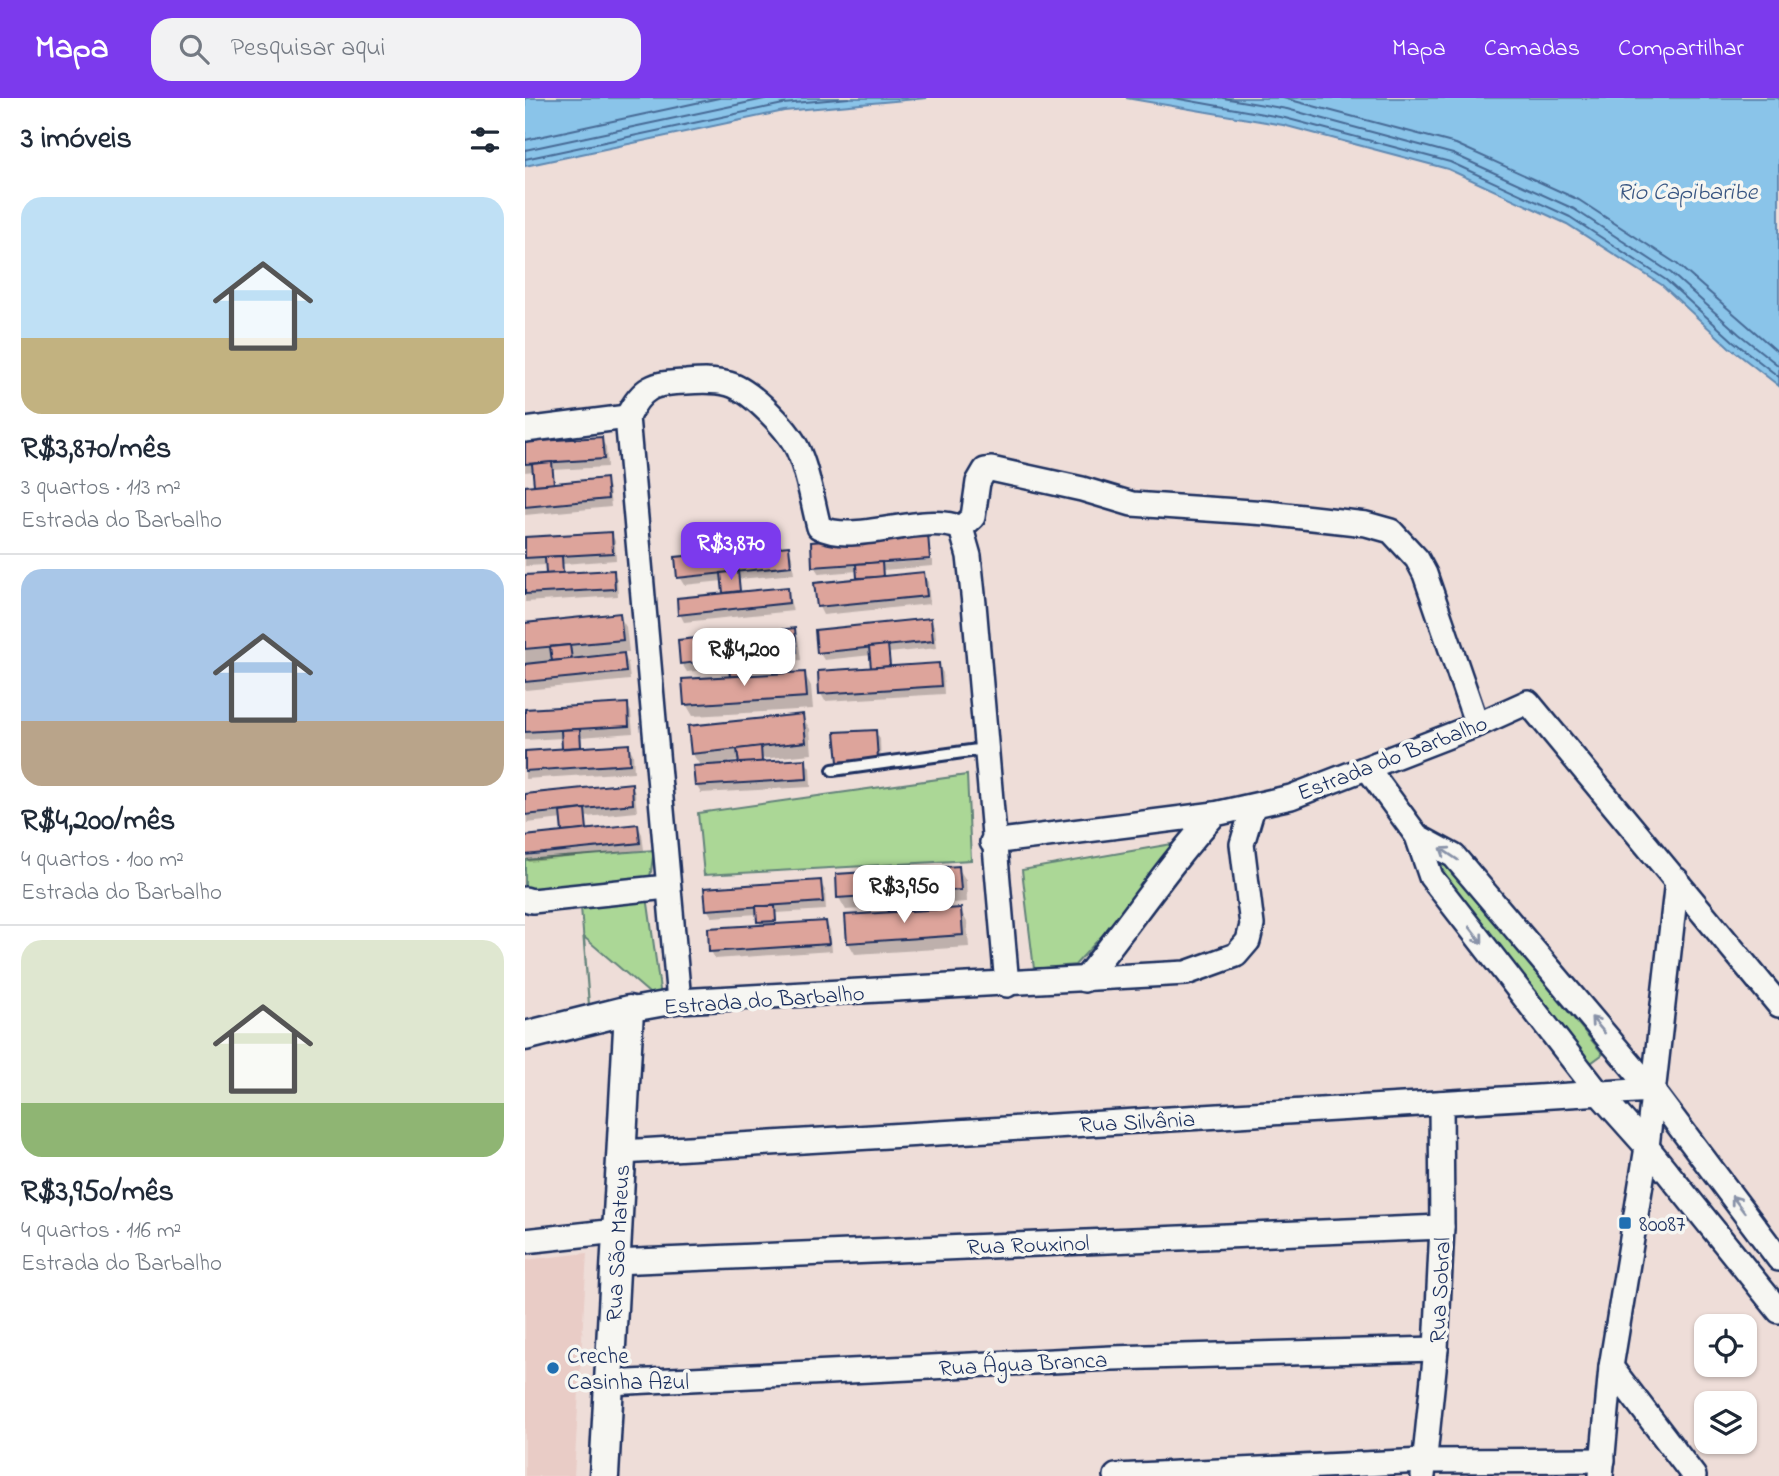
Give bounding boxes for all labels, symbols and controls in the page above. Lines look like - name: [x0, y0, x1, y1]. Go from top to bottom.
- search box: [151, 18, 641, 81]
- text: Mapa: [35, 25, 109, 73]
- icon: search: [175, 30, 213, 68]
- text: Pesquisar aqui: [231, 30, 385, 68]
- text: Mapa: [1392, 32, 1446, 67]
- text: Camadas: [1484, 32, 1580, 67]
- text: Compartilhar: [1618, 32, 1744, 67]
- text: 3 imóveis: [21, 118, 132, 162]
- icon: filters: [466, 121, 504, 159]
- water label: Rio Capibaribe: [1617, 176, 1758, 211]
- icon: home: [200, 243, 326, 369]
- text: R$3,870/mês: [21, 428, 171, 472]
- text: 3 quartos · 113 m²: [21, 472, 181, 505]
- text: Estrada do Barbalho: [21, 505, 222, 538]
- pin: R$3,870: [666, 522, 796, 582]
- text: R$3,870: [697, 528, 765, 561]
- icon: home: [200, 615, 326, 741]
- pin: R$4,200: [679, 628, 809, 688]
- text: R$4,200: [708, 634, 780, 667]
- street label: Estrada do Barbalho: [1293, 708, 1493, 811]
- text: R$4,200/mês: [21, 800, 175, 844]
- text: 4 quartos · 100 m²: [21, 844, 184, 877]
- one-way arrow: [1440, 847, 1459, 861]
- pin: R$3,950: [839, 866, 969, 925]
- text: R$3,950: [869, 871, 939, 904]
- text: Estrada do Barbalho: [21, 877, 222, 910]
- one-way arrow: [1469, 926, 1484, 944]
- street label: Estrada do Barbalho: [663, 978, 866, 1025]
- icon: home: [200, 986, 326, 1112]
- one-way arrow: [1590, 1016, 1606, 1034]
- street label: Rua Silvânia: [1078, 1104, 1196, 1143]
- street label: Rua São Mateus: [599, 1164, 640, 1323]
- text: R$3,950/mês: [21, 1171, 174, 1215]
- one-way arrow: [1731, 1195, 1745, 1214]
- place label: 80087: [1639, 1209, 1686, 1242]
- text: 4 quartos · 116 m²: [21, 1215, 181, 1248]
- marker: 80087: [1617, 1215, 1633, 1231]
- street label: Rua Rouxinol: [966, 1228, 1090, 1265]
- street label: Rua Sobral: [1422, 1237, 1461, 1344]
- text: Estrada do Barbalho: [21, 1248, 222, 1281]
- map controls: [1694, 1314, 1757, 1454]
- button: locate: [1694, 1314, 1757, 1377]
- place label: Creche Casinha Azul: [567, 1341, 689, 1400]
- street label: Rua Água Branca: [938, 1344, 1108, 1387]
- marker: Creche Casinha Azul: [545, 1360, 561, 1376]
- button: layers: [1694, 1391, 1757, 1454]

